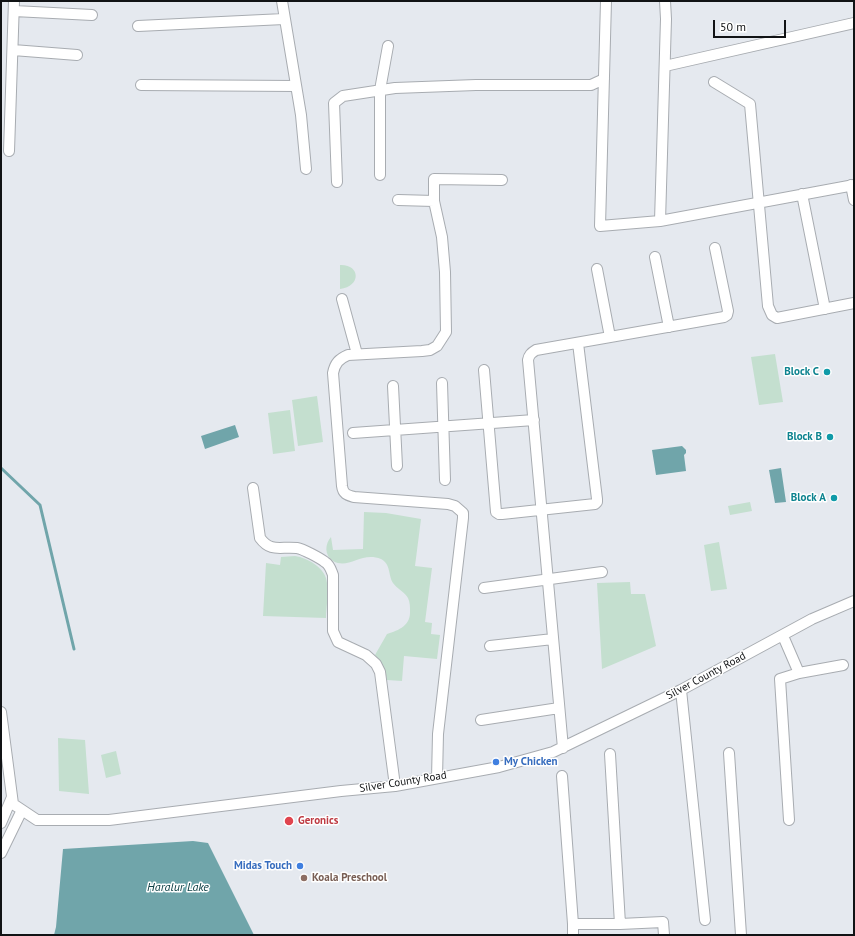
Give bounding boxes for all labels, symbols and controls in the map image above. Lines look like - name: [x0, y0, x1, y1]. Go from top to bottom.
- scale bar: [715, 12, 788, 38]
- text: 50 m: [720, 19, 746, 34]
- place label: Block C: [784, 365, 819, 379]
- marker: Block C: [822, 367, 832, 377]
- place label: Block B: [787, 430, 822, 444]
- marker: Block B: [825, 432, 835, 442]
- place label: Block A: [791, 491, 826, 505]
- marker: Block A: [829, 493, 839, 503]
- street label: Silver County Road: [664, 649, 748, 703]
- place label: My Chicken: [504, 755, 558, 769]
- marker: My Chicken: [491, 757, 501, 767]
- street label: Silver County Road: [358, 769, 448, 795]
- place label: Geronics: [298, 814, 338, 828]
- marker: Geronics: [283, 815, 295, 827]
- place label: Midas Touch: [234, 859, 292, 873]
- marker: Midas Touch: [295, 861, 305, 871]
- place label: Koala Preschool: [312, 871, 387, 885]
- marker: Koala Preschool: [299, 873, 309, 883]
- water label: Haralur Lake: [147, 881, 209, 895]

